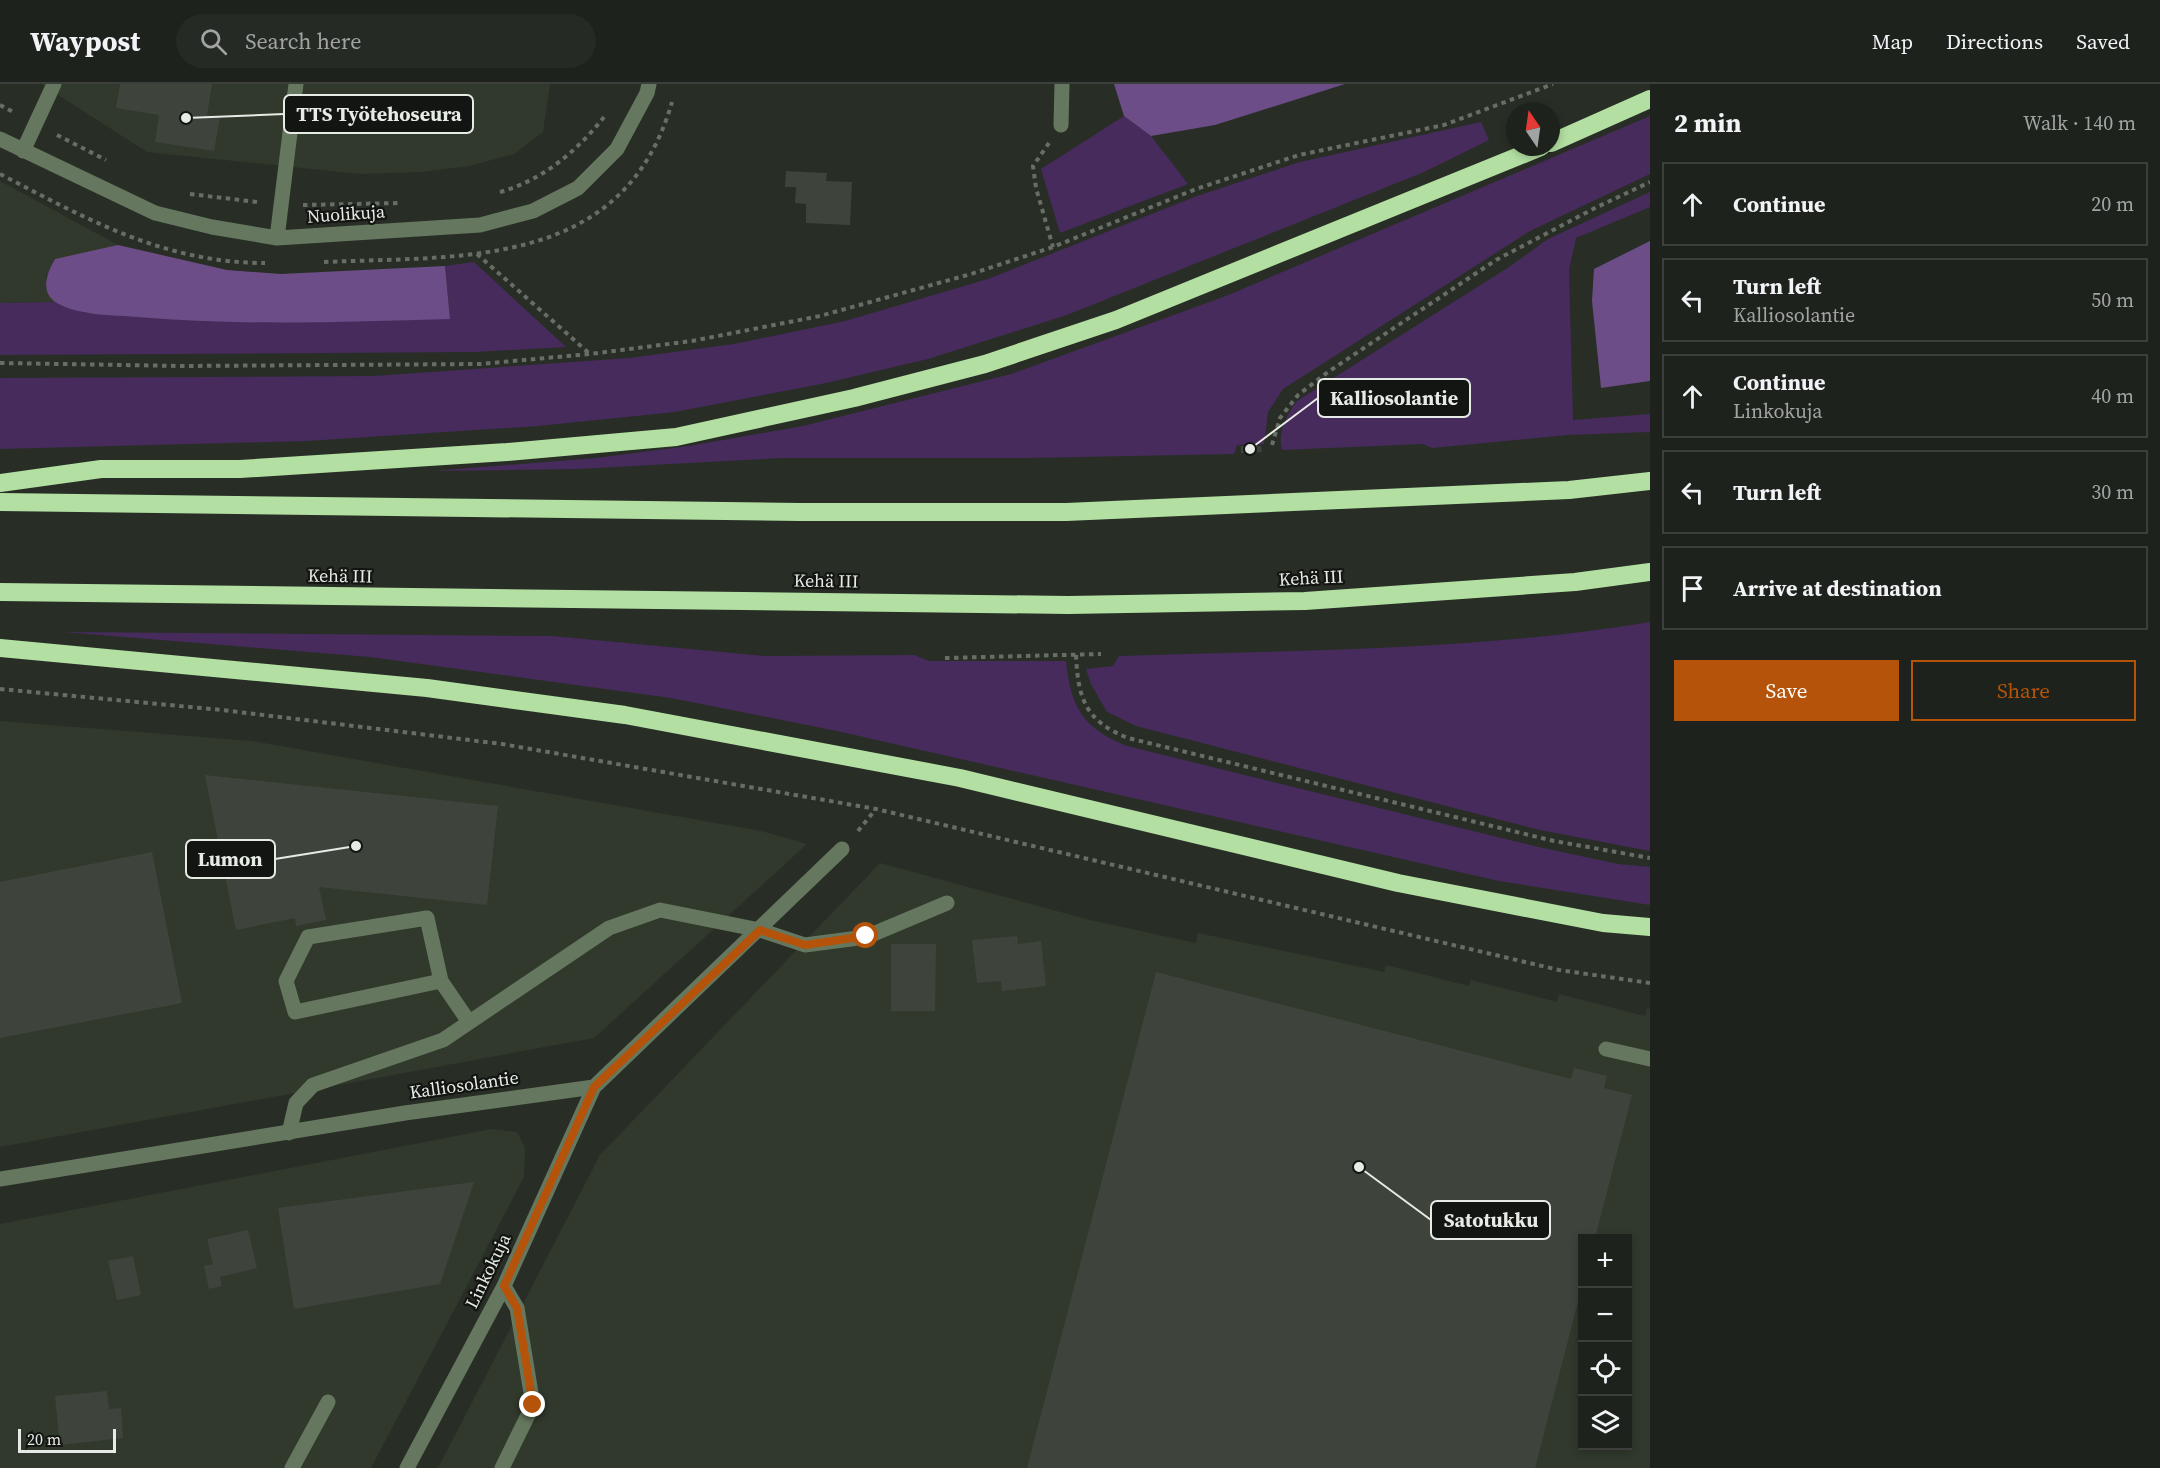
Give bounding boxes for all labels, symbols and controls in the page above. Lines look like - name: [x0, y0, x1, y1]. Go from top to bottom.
- search box: [176, 14, 596, 68]
- text: Waypost: [30, 22, 140, 60]
- icon: search: [197, 25, 230, 58]
- text: Search here: [245, 26, 361, 56]
- text: Map: [1872, 27, 1913, 56]
- text: Directions: [1946, 27, 2043, 56]
- text: Saved: [2076, 27, 2130, 56]
- callout: TTS Työtehoseura: [284, 95, 473, 133]
- text: TTS Työtehoseura: [296, 100, 462, 128]
- north arrow: [1506, 102, 1560, 156]
- text: 2 min: [1674, 105, 1741, 141]
- text: Walk · 140 m: [2023, 109, 2136, 137]
- icon: ahead: [1676, 188, 1709, 221]
- text: Continue: [1733, 189, 1826, 219]
- text: 20 m: [2091, 190, 2134, 218]
- street label: Nuolikuja: [306, 198, 387, 229]
- text: Turn left: [1733, 271, 1821, 301]
- icon: left: [1676, 284, 1709, 317]
- text: 50 m: [2091, 286, 2134, 314]
- text: Kalliosolantie: [1733, 301, 1855, 329]
- text: Continue: [1733, 367, 1826, 397]
- callout: Kalliosolantie: [1318, 379, 1470, 417]
- icon: ahead: [1676, 380, 1709, 413]
- text: 40 m: [2091, 382, 2134, 410]
- text: Kalliosolantie: [1330, 384, 1458, 412]
- text: Linkokuja: [1733, 397, 1823, 425]
- icon: left: [1676, 476, 1709, 509]
- text: Turn left: [1733, 477, 1821, 507]
- text: 30 m: [2091, 478, 2134, 506]
- street label: Kehä III: [307, 562, 373, 589]
- street label: Kehä III: [1278, 563, 1344, 592]
- street label: Kehä III: [793, 567, 859, 594]
- icon: arrive: [1676, 572, 1709, 605]
- text: Arrive at destination: [1733, 573, 1942, 603]
- button: Save: [1674, 660, 1899, 721]
- button: Share: [1911, 660, 2136, 721]
- callout: Lumon: [186, 840, 275, 878]
- text: Lumon: [197, 845, 263, 873]
- route start: [852, 922, 878, 948]
- street label: Kalliosolantie: [408, 1064, 520, 1105]
- callout: Satotukku: [1431, 1201, 1550, 1239]
- text: Satotukku: [1444, 1206, 1538, 1234]
- street label: Linkokuja: [459, 1228, 517, 1312]
- map controls: [1578, 1234, 1632, 1450]
- button: +: [1578, 1234, 1632, 1288]
- button: −: [1578, 1288, 1632, 1342]
- button: locate: [1578, 1342, 1632, 1396]
- route end: [519, 1391, 545, 1417]
- button: layers: [1578, 1396, 1632, 1450]
- scale bar: [18, 1426, 116, 1454]
- text: 20 m: [27, 1428, 61, 1450]

